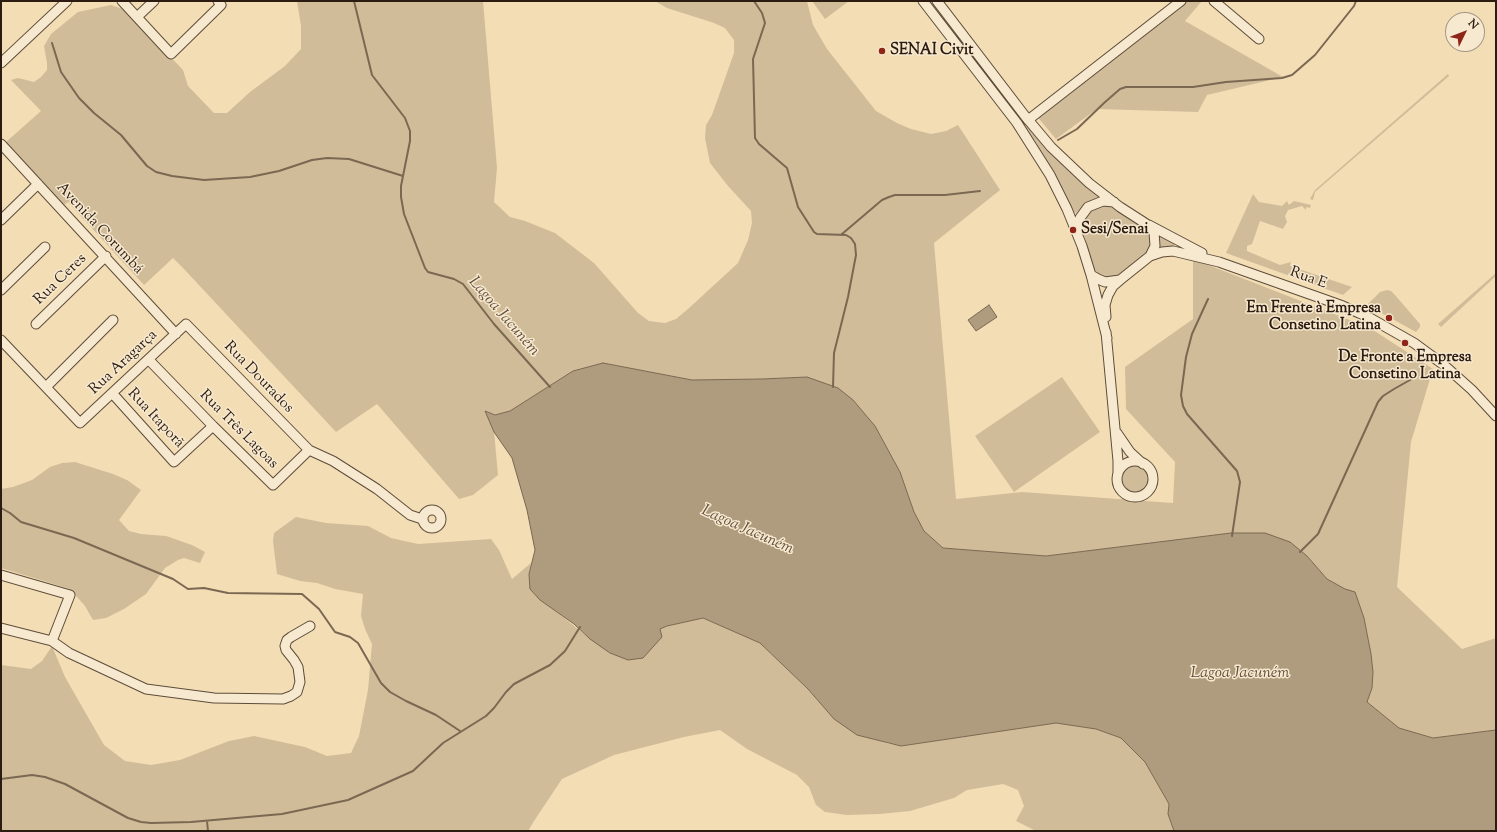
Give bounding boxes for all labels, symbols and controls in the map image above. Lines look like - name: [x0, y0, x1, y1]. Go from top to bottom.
- north arrow: [1445, 12, 1485, 52]
- text: N: [1464, 16, 1482, 33]
- place label: SENAI Civit: [890, 42, 973, 60]
- marker: SENAI Civit: [877, 46, 887, 56]
- street label: Avenida Corumbá: [52, 179, 146, 279]
- place label: Sesi/Senai: [1081, 221, 1149, 239]
- marker: Sesi/Senai: [1068, 225, 1078, 235]
- street label: Rua Ceres: [31, 251, 91, 309]
- street label: Rua E: [1287, 264, 1329, 294]
- water label: Lagoa Jacuném: [463, 273, 543, 361]
- place label: Em Frente à Empresa Consetino Latina: [1246, 300, 1381, 335]
- marker: Em Frente à Empresa Consetino Latina: [1384, 313, 1394, 323]
- street label: Rua Aragarça: [86, 327, 162, 399]
- street label: Rua Dourados: [219, 338, 297, 418]
- marker: De Fronte a Empresa Consetino Latina: [1400, 338, 1410, 348]
- place label: De Fronte a Empresa Consetino Latina: [1338, 349, 1472, 384]
- street label: Rua Itaporã: [123, 385, 187, 453]
- street label: Rua Três Lagoas: [195, 387, 281, 473]
- water label: Lagoa Jacuném: [698, 502, 796, 560]
- water label: Lagoa Jacuném: [1191, 664, 1289, 684]

